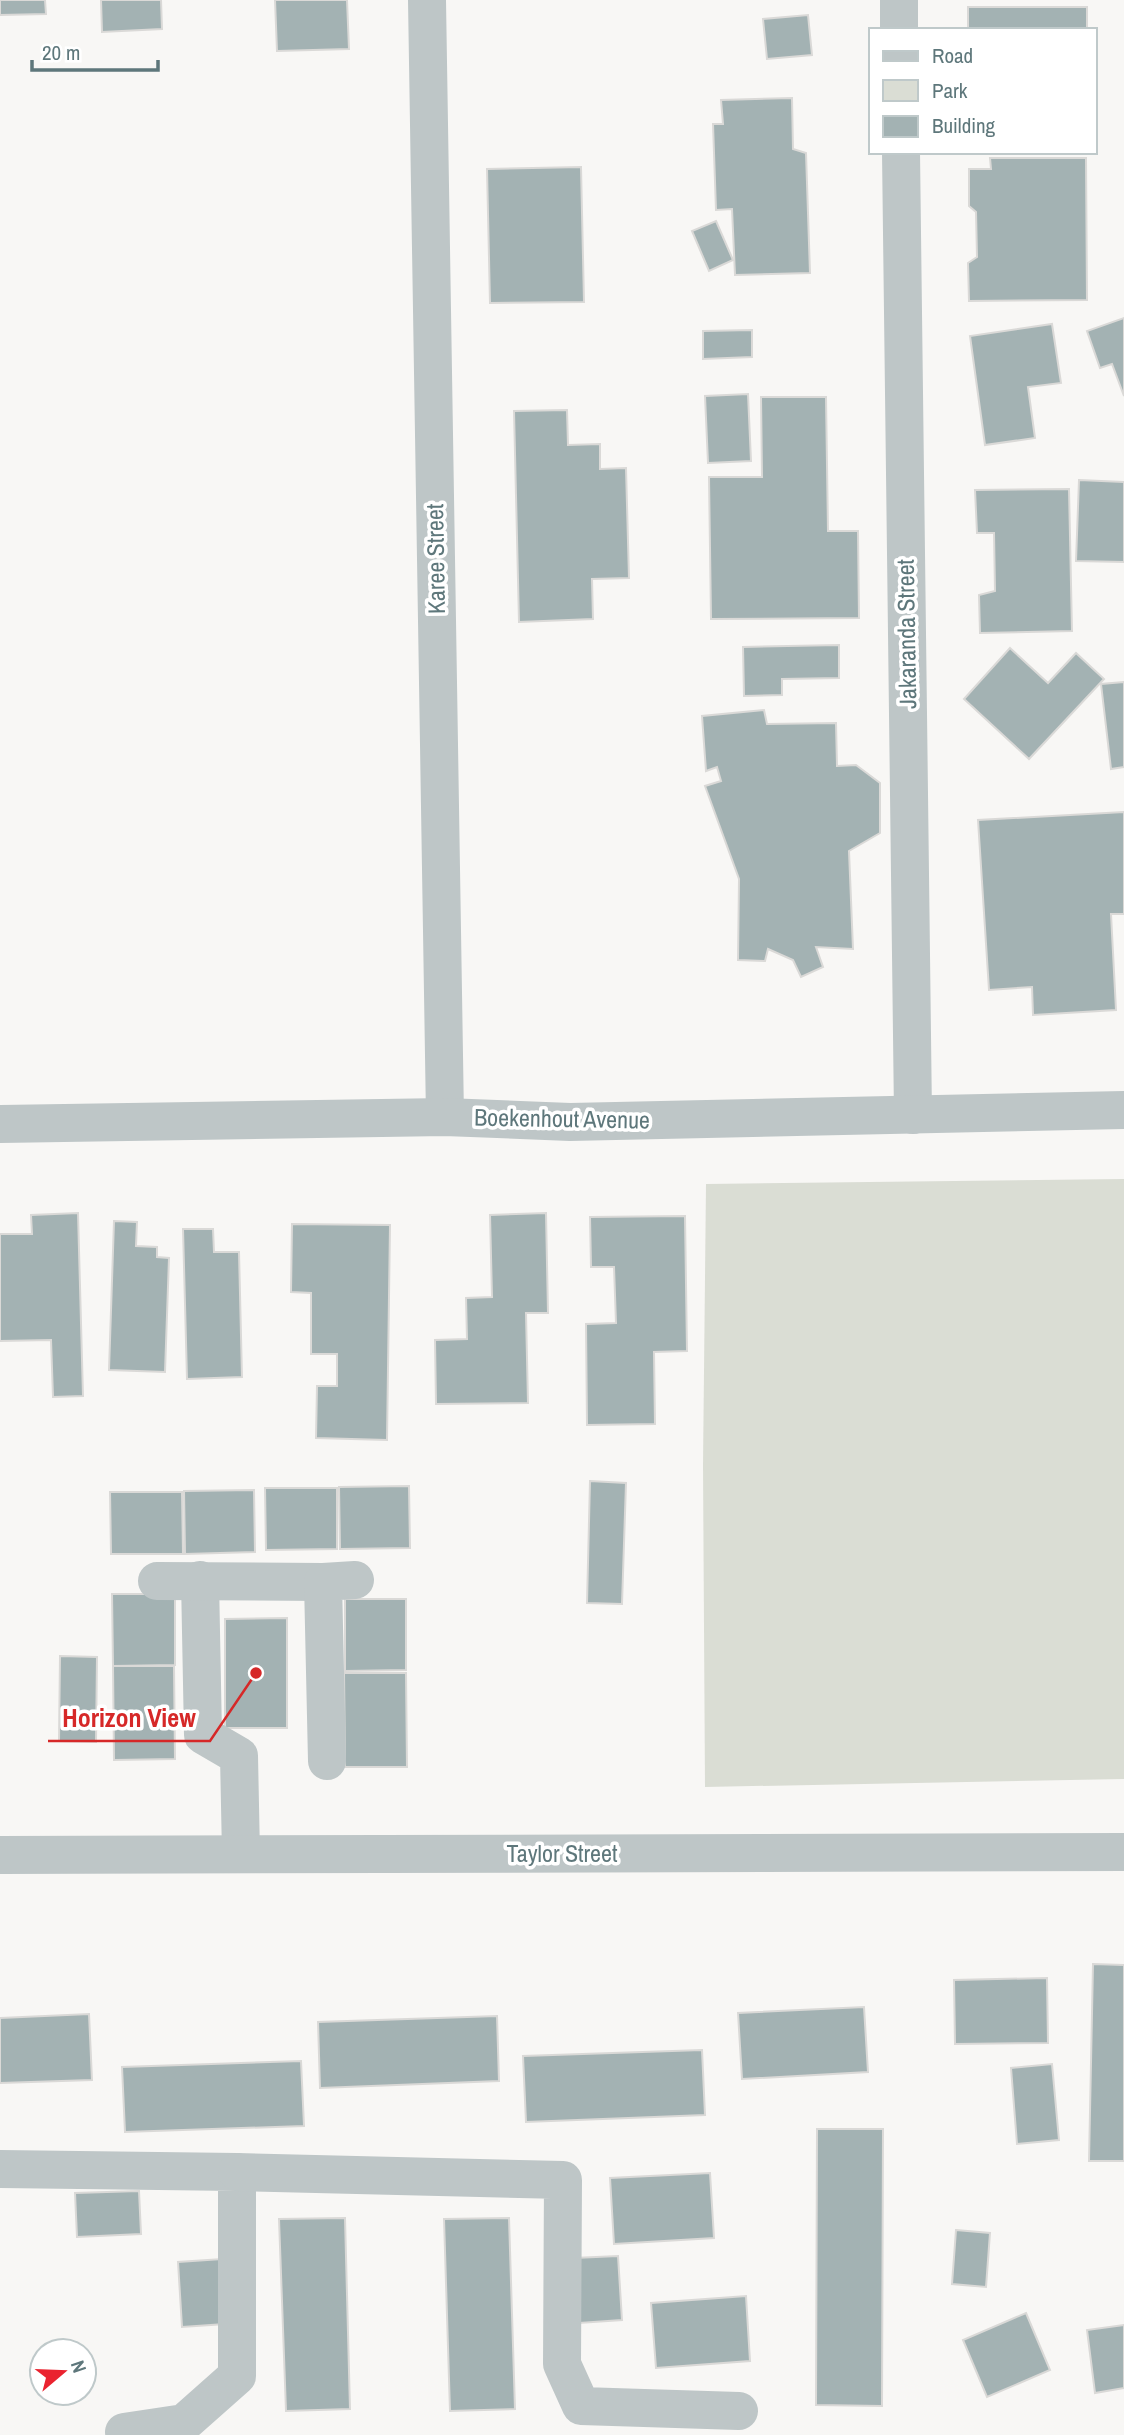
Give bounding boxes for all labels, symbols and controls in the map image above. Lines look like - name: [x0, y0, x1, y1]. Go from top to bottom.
- scale bar: [32, 28, 158, 72]
- legend: [869, 28, 1096, 154]
- text: 20 m: [42, 38, 80, 67]
- text: Road: [932, 41, 973, 70]
- text: Park: [932, 76, 968, 105]
- text: Building: [932, 111, 996, 140]
- street label: Karee Street: [418, 503, 452, 615]
- street label: Jakaranda Street: [889, 558, 923, 709]
- street label: Boekenhout Avenue: [474, 1100, 650, 1136]
- callout: Horizon View: [48, 1694, 210, 1741]
- text: Horizon View: [62, 1700, 196, 1735]
- street label: Taylor Street: [507, 1837, 618, 1869]
- north arrow: [28, 2337, 98, 2407]
- text: N: [65, 2357, 93, 2376]

